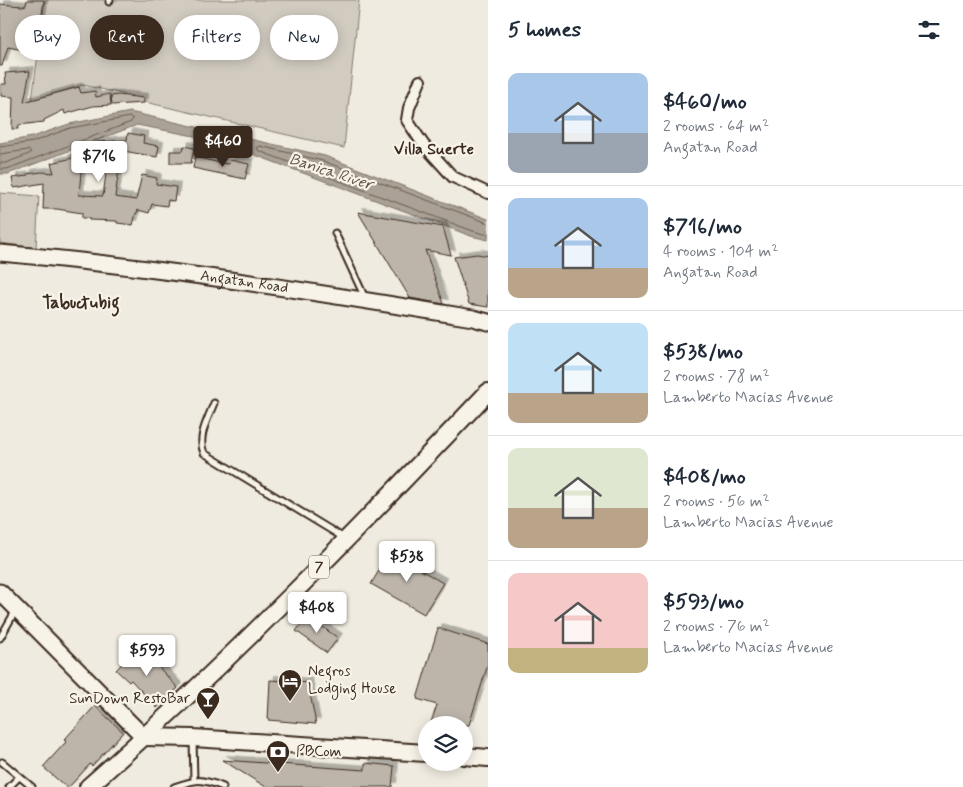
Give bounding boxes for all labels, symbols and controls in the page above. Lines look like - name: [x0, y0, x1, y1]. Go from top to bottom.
- chip: Buy: [15, 15, 80, 60]
- chip: Rent: [90, 15, 164, 60]
- chip: Filters: [174, 15, 260, 60]
- chip: New: [270, 15, 338, 60]
- text: 5 homes: [508, 16, 581, 44]
- icon: filters: [915, 16, 943, 44]
- text: $460/mo: [663, 88, 747, 116]
- icon: home: [548, 93, 608, 153]
- text: 2 rooms · 64 m²: [663, 116, 769, 137]
- pin: $460: [193, 126, 253, 168]
- text: $460: [204, 131, 242, 152]
- text: Angatan Road: [663, 137, 758, 158]
- district label: Villa Suerte: [394, 139, 474, 160]
- pin: $716: [69, 140, 129, 183]
- text: $716: [82, 146, 116, 167]
- water label: Banica River: [287, 149, 378, 196]
- text: $716/mo: [663, 213, 742, 241]
- icon: home: [548, 218, 608, 278]
- text: 4 rooms · 104 m²: [663, 241, 778, 262]
- text: Angatan Road: [663, 262, 758, 283]
- street label: Angatan Road: [199, 266, 290, 298]
- district label: Tabuctubig: [42, 291, 120, 317]
- text: $538/mo: [663, 338, 743, 366]
- icon: home: [548, 343, 608, 403]
- text: 2 rooms · 78 m²: [663, 366, 770, 387]
- text: Lamberto Macias Avenue: [663, 387, 833, 408]
- text: $408/mo: [663, 463, 746, 491]
- icon: home: [548, 468, 608, 528]
- text: 2 rooms · 56 m²: [663, 491, 770, 512]
- text: Lamberto Macias Avenue: [663, 512, 833, 533]
- pin: $538: [377, 540, 437, 583]
- text: $538: [390, 546, 424, 567]
- road number: 7: [309, 556, 329, 578]
- text: $593/mo: [663, 588, 744, 616]
- pin: $408: [287, 592, 347, 634]
- icon: home: [548, 593, 608, 653]
- text: $408: [299, 597, 335, 618]
- text: 2 rooms · 76 m²: [663, 616, 770, 637]
- pin: $593: [117, 634, 177, 677]
- text: Lamberto Macias Avenue: [663, 637, 833, 658]
- text: $593: [129, 640, 165, 661]
- place label: Negros Lodging House: [308, 662, 396, 700]
- hotel icon: Negros Lodging House: [277, 668, 303, 702]
- bar icon: SunDown RestoBar: [195, 686, 221, 720]
- place label: SunDown RestoBar: [69, 689, 191, 709]
- map controls: [418, 716, 473, 771]
- button: layers: [418, 716, 473, 771]
- bank icon: PBCom: [265, 739, 291, 773]
- place label: PBCom: [296, 742, 342, 762]

